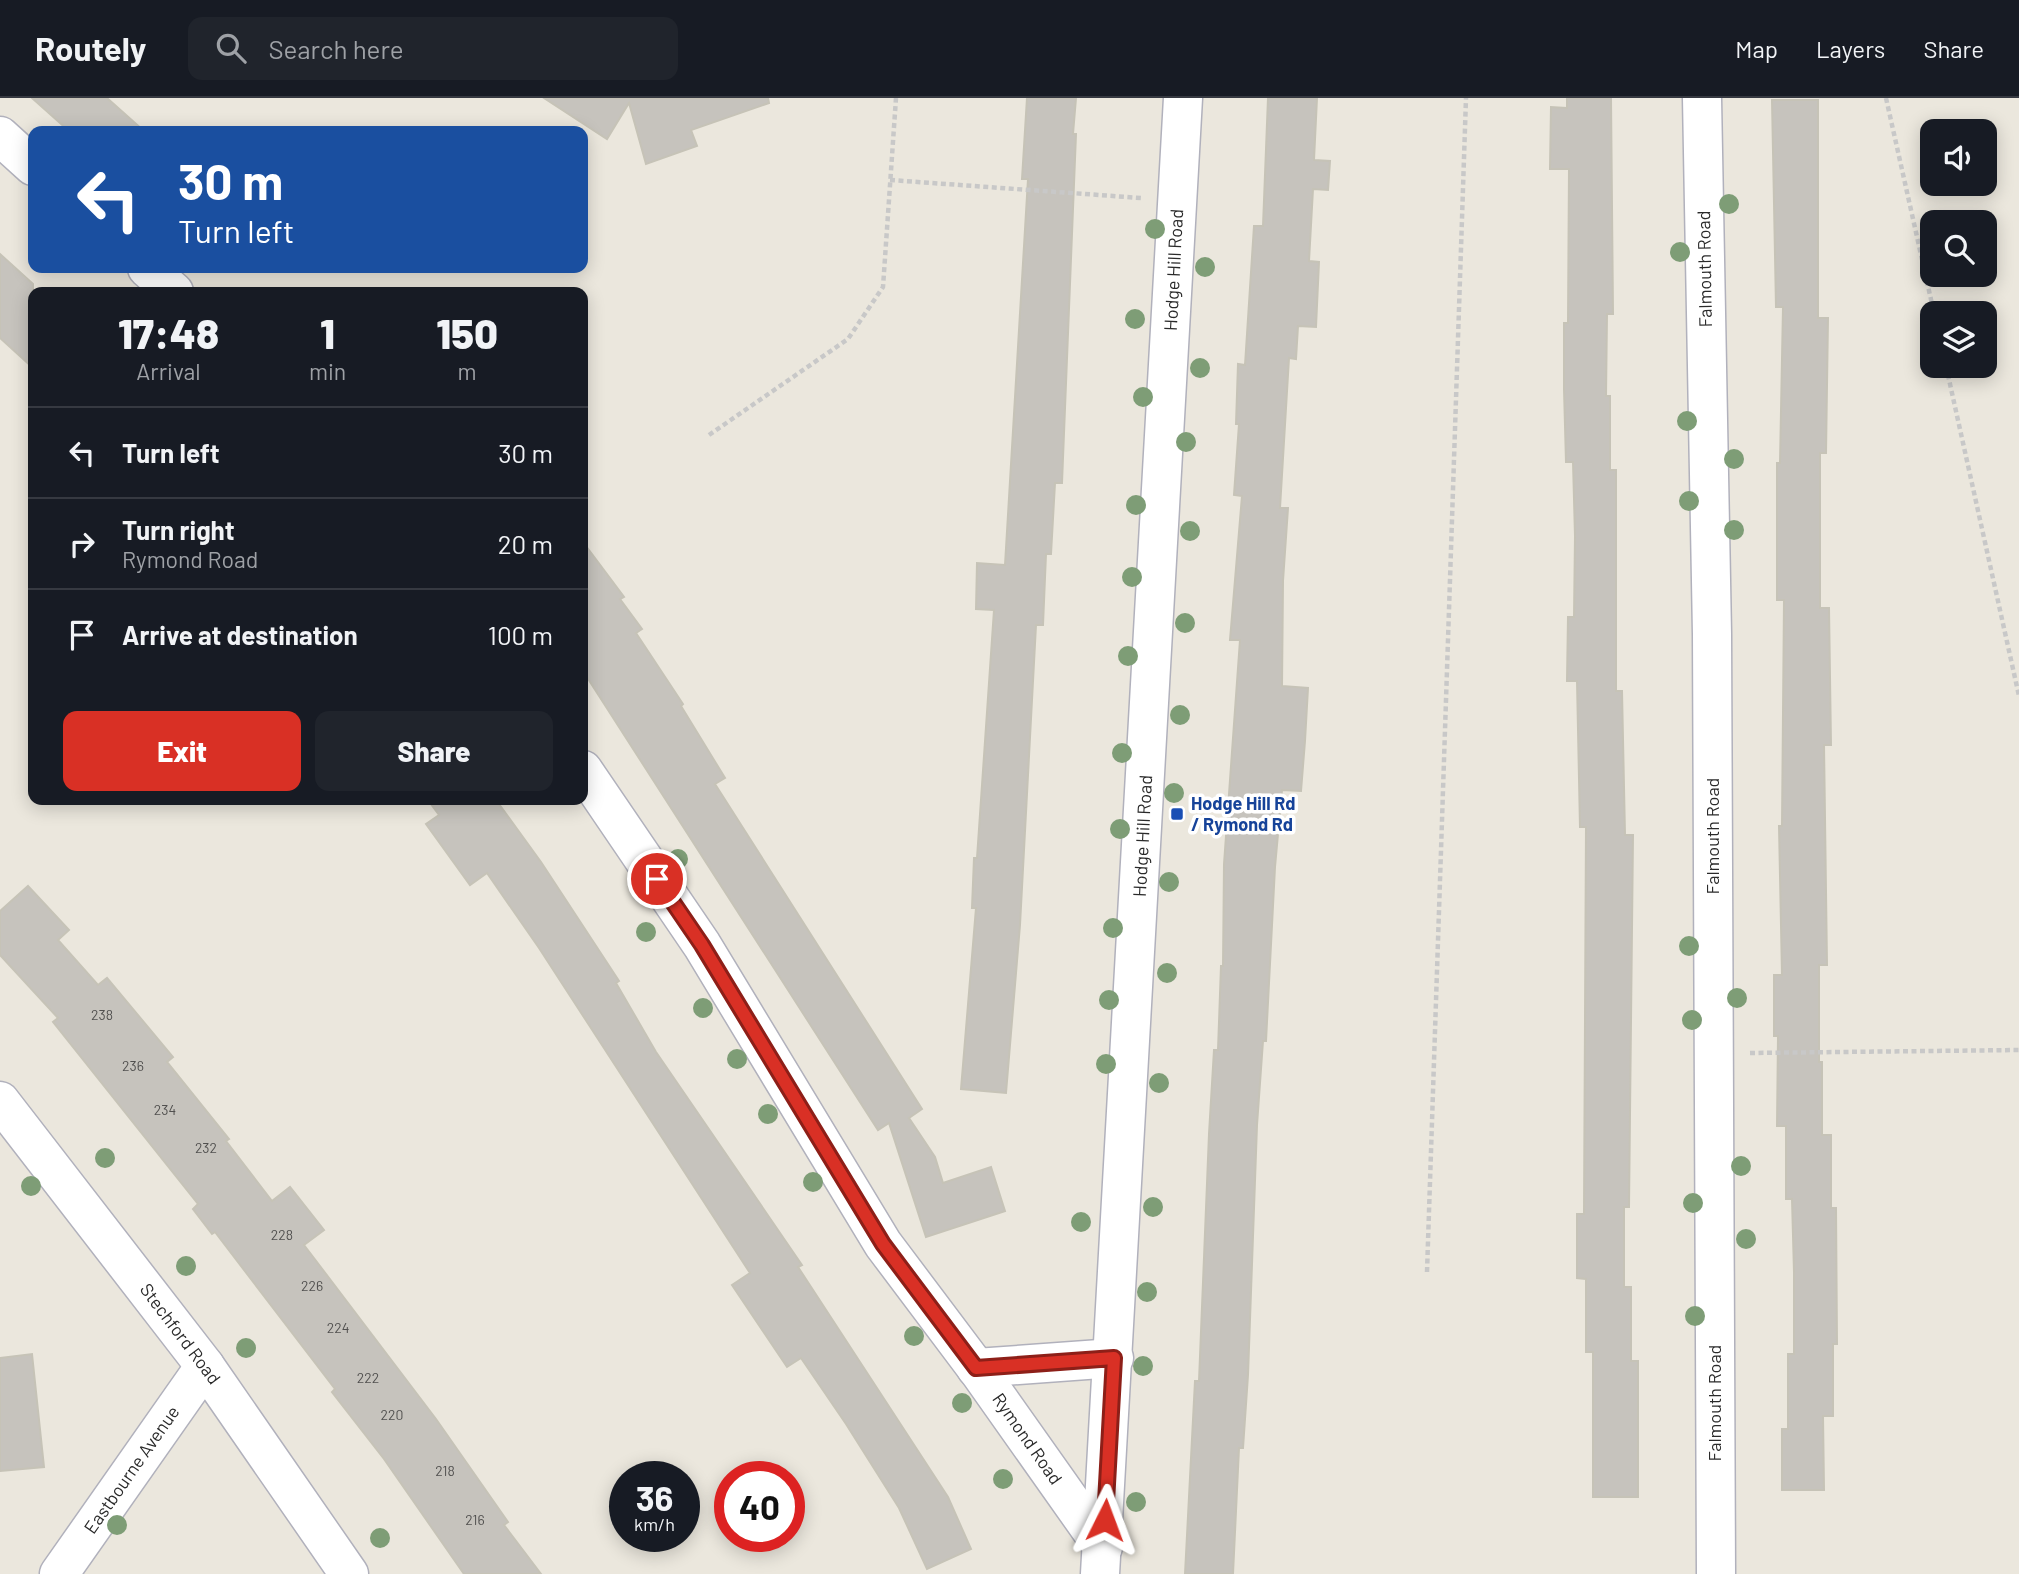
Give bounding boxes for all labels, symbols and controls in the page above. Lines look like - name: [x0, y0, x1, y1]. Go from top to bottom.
- search box: [188, 17, 678, 80]
- text: Routely: [35, 28, 146, 68]
- icon: search: [212, 29, 250, 67]
- text: Search here: [268, 33, 404, 64]
- text: Map: [1735, 34, 1778, 63]
- text: Layers: [1816, 34, 1885, 63]
- text: Share: [1923, 34, 1984, 63]
- map controls: [1920, 119, 1997, 378]
- button: sound: [1920, 119, 1997, 196]
- text: 30 m: [178, 151, 283, 210]
- icon: left: [63, 154, 154, 245]
- street label: Hodge Hill Road: [1159, 208, 1187, 332]
- street label: Falmouth Road: [1692, 210, 1716, 328]
- button: search: [1920, 210, 1997, 287]
- text: Turn left: [178, 211, 295, 249]
- button: layers: [1920, 301, 1997, 378]
- text: 17:48: [118, 307, 219, 357]
- text: 1: [320, 307, 335, 357]
- text: 150: [436, 307, 498, 357]
- text: Arrival: [136, 357, 201, 385]
- text: min: [309, 357, 346, 385]
- text: m: [458, 357, 477, 385]
- icon: left: [63, 434, 101, 472]
- text: Turn left: [122, 437, 220, 468]
- text: 30 m: [498, 437, 553, 468]
- text: Turn right: [122, 514, 235, 545]
- icon: right: [63, 525, 101, 563]
- text: 20 m: [498, 528, 553, 559]
- text: Rymond Road: [122, 545, 258, 573]
- icon: arrive: [63, 616, 101, 654]
- text: Arrive at destination: [122, 619, 358, 650]
- text: 100 m: [488, 619, 553, 650]
- button: Exit: [63, 711, 301, 791]
- button: Share: [315, 711, 553, 791]
- street label: Hodge Hill Road: [1128, 774, 1156, 898]
- street label: Falmouth Road: [1701, 778, 1723, 894]
- place label: Hodge Hill Rd / Rymond Rd: [1191, 792, 1295, 835]
- marker: Hodge Hill Rd / Rymond Rd: [1169, 806, 1185, 822]
- pin: [627, 849, 687, 909]
- icon: arrive: [638, 860, 676, 898]
- house number: 238: [91, 1006, 113, 1023]
- house number: 236: [122, 1057, 144, 1074]
- house number: 234: [154, 1101, 176, 1118]
- house number: 232: [195, 1139, 217, 1156]
- house number: 228: [271, 1226, 293, 1243]
- house number: 226: [301, 1277, 323, 1294]
- street label: Stechford Road: [136, 1279, 226, 1388]
- house number: 224: [327, 1319, 349, 1336]
- street label: Falmouth Road: [1703, 1345, 1725, 1461]
- house number: 222: [357, 1369, 379, 1386]
- street label: Rymond Road: [988, 1388, 1067, 1488]
- street label: Eastbourne Avenue: [79, 1401, 183, 1538]
- house number: 220: [381, 1406, 403, 1423]
- speed limit sign: 40: [714, 1461, 805, 1552]
- house number: 218: [435, 1462, 455, 1479]
- text: 36: [636, 1476, 673, 1518]
- position arrow: [1068, 1483, 1142, 1557]
- house number: 216: [465, 1511, 485, 1528]
- text: km/h: [634, 1513, 675, 1535]

